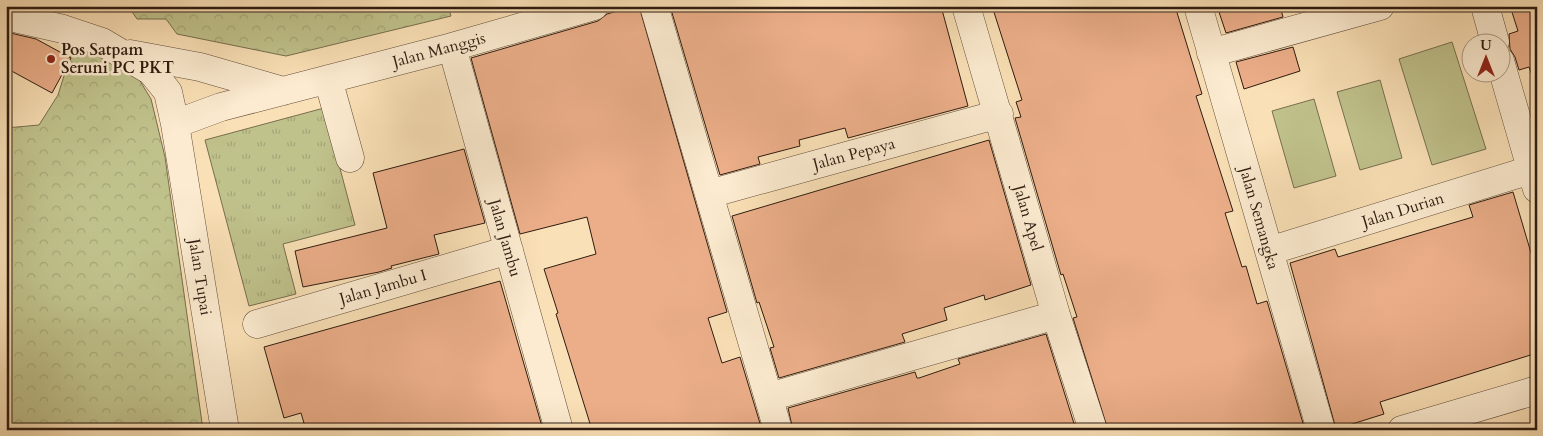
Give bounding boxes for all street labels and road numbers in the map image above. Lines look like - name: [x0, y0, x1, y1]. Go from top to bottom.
- street label: Jalan Manggis: [388, 27, 488, 74]
- street label: Jalan Pepaya: [809, 132, 898, 176]
- street label: Jalan Semangka: [1233, 162, 1284, 272]
- street label: Jalan Apel: [1008, 180, 1048, 254]
- street label: Jalan Durian: [1357, 187, 1447, 234]
- street label: Jalan Jambu: [483, 195, 527, 280]
- street label: Jalan Tupai: [183, 235, 217, 317]
- street label: Jalan Jambu I: [335, 264, 429, 310]

